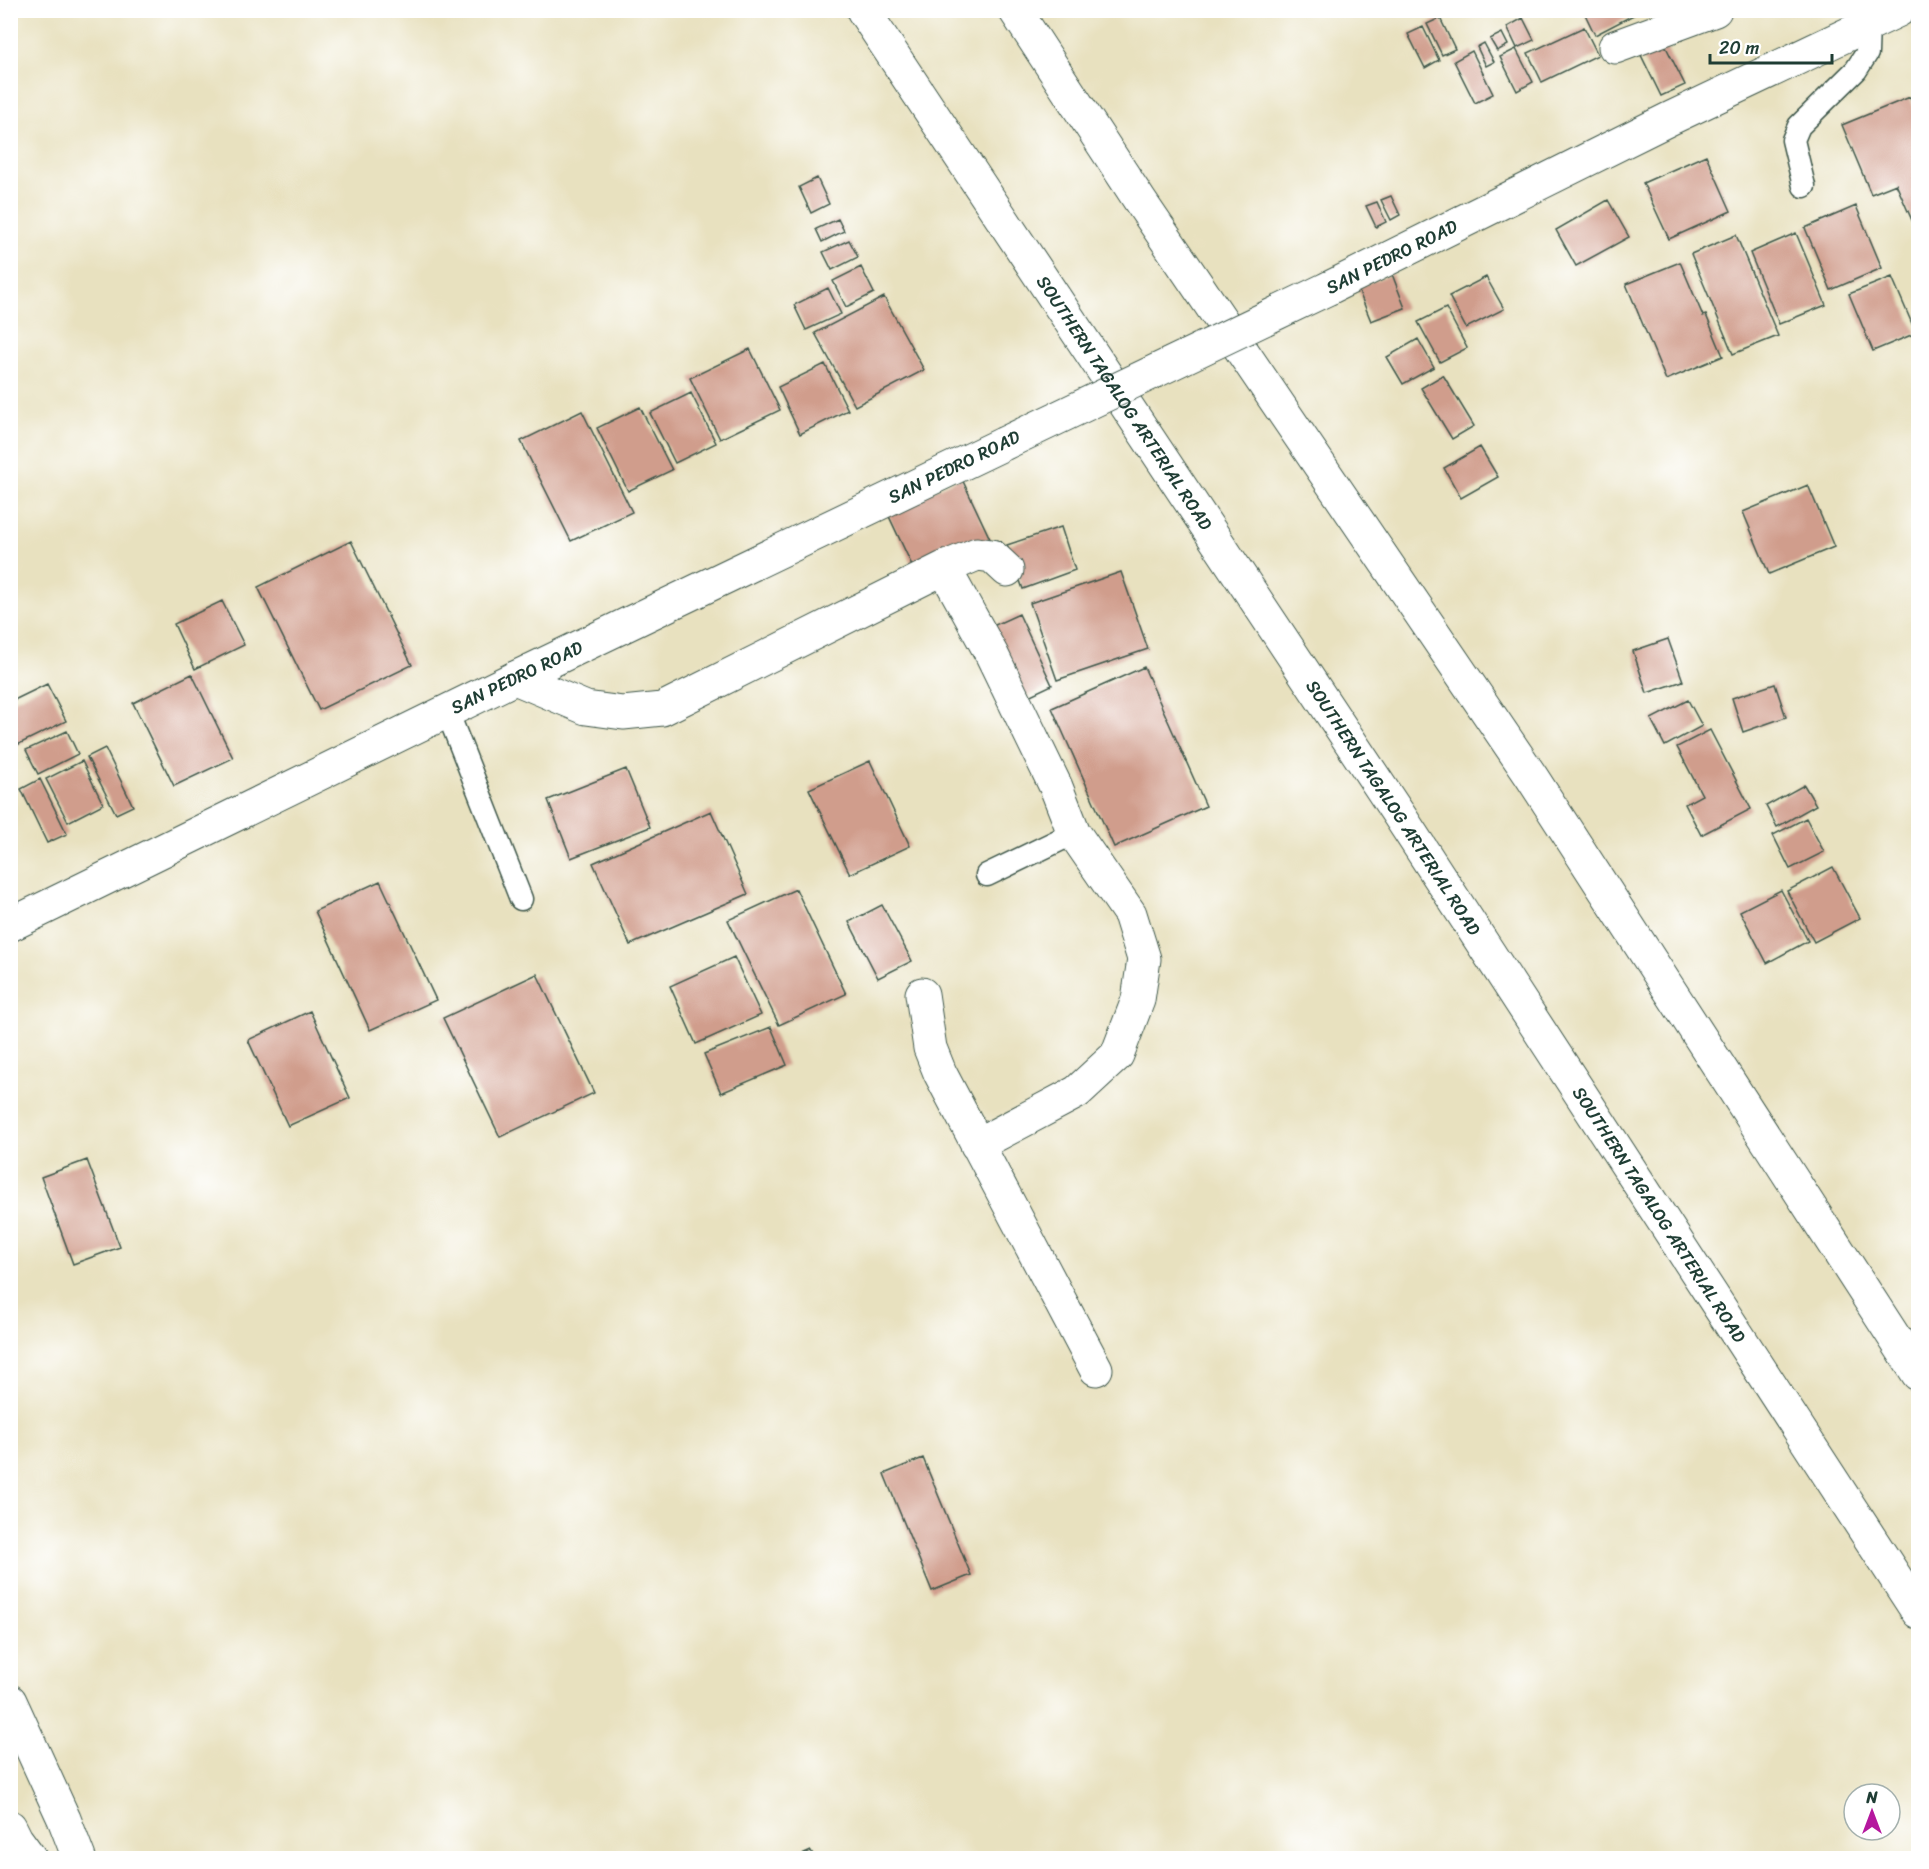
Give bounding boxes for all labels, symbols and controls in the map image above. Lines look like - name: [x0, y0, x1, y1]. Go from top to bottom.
- scale bar: [1710, 27, 1832, 65]
- text: 20 m: [1719, 32, 1759, 64]
- street label: SAN PEDRO ROAD: [1320, 210, 1463, 303]
- street label: SOUTHERN TAGALOG ARTERIAL ROAD: [1028, 269, 1222, 537]
- street label: SAN PEDRO ROAD: [882, 421, 1026, 513]
- street label: SAN PEDRO ROAD: [445, 632, 589, 723]
- street label: SOUTHERN TAGALOG ARTERIAL ROAD: [1297, 673, 1490, 943]
- street label: SOUTHERN TAGALOG ARTERIAL ROAD: [1564, 1080, 1755, 1350]
- north arrow: [1842, 1782, 1902, 1842]
- text: N: [1865, 1783, 1878, 1812]

